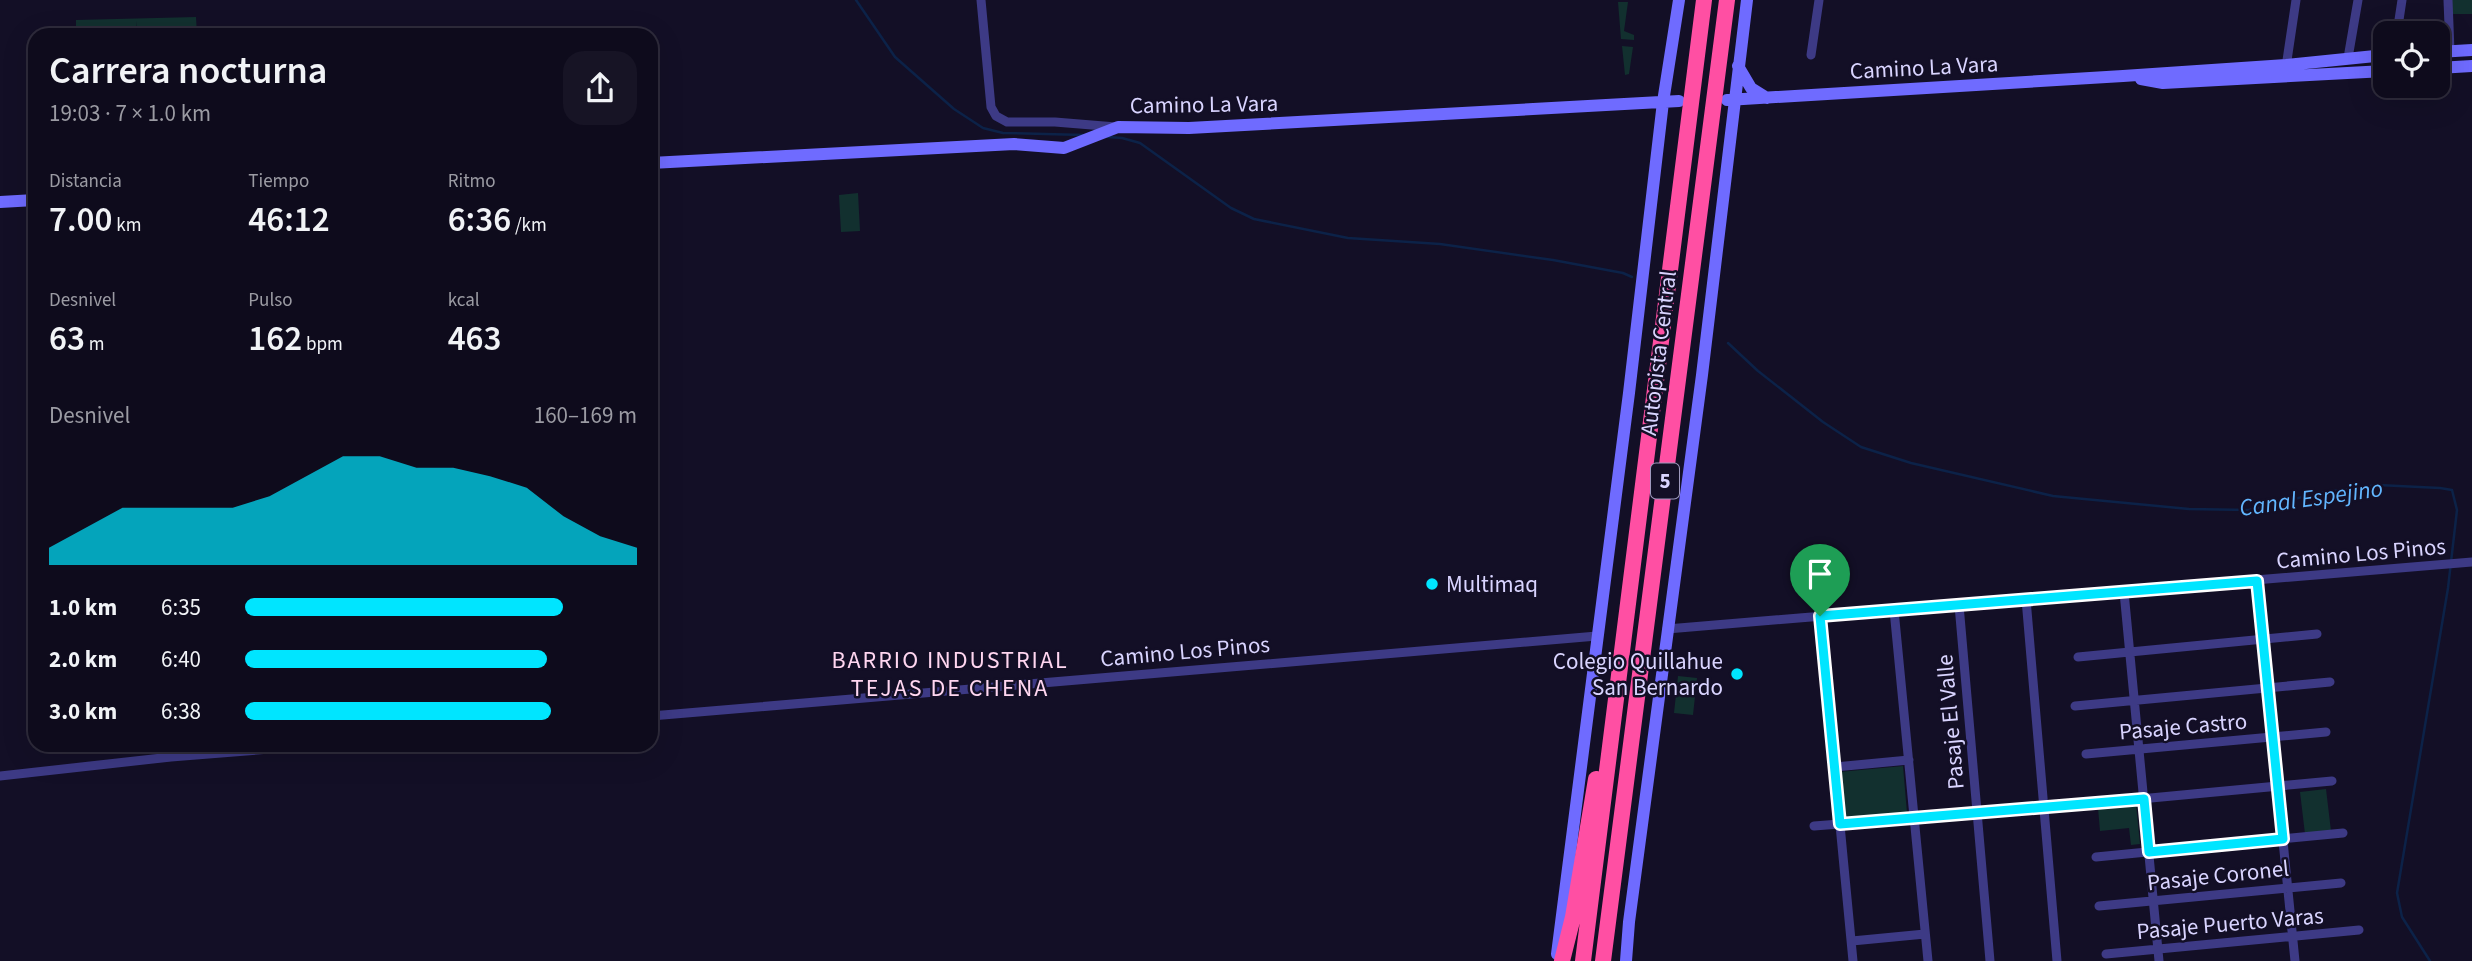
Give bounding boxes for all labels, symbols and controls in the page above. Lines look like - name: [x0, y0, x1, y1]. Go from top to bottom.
- map controls: [2373, 21, 2450, 98]
- button: locate: [2373, 21, 2450, 98]
- text: Carrera nocturna: [49, 44, 327, 98]
- street label: Camino La Vara: [1849, 47, 1999, 88]
- button: share: [563, 51, 637, 125]
- street label: Camino La Vara: [1130, 87, 1278, 122]
- text: 19:03 · 7 × 1.0 km: [49, 97, 211, 130]
- text: Distancia: [49, 168, 122, 195]
- text: Tiempo: [248, 168, 309, 195]
- text: Ritmo: [448, 168, 496, 195]
- text: 7.00: [49, 195, 113, 245]
- text: 46:12: [248, 195, 330, 245]
- text: 6:36: [448, 195, 511, 245]
- text: km: [113, 212, 141, 239]
- text: /km: [511, 212, 547, 239]
- street label: Autopista Central: [1632, 269, 1685, 437]
- text: Desnivel: [49, 287, 116, 314]
- text: Pulso: [248, 287, 293, 314]
- text: kcal: [448, 287, 480, 314]
- text: 63: [49, 314, 85, 364]
- text: 162: [248, 314, 302, 364]
- text: 463: [448, 314, 502, 364]
- text: m: [85, 331, 104, 358]
- text: bpm: [302, 331, 343, 358]
- text: Desnivel: [49, 399, 130, 432]
- text: 160–169 m: [534, 399, 637, 432]
- road number: 5: [1651, 463, 1679, 498]
- water label: Canal Espejino: [2237, 471, 2385, 526]
- street label: Camino Los Pinos: [2275, 530, 2447, 577]
- pin: [1790, 544, 1850, 616]
- icon: arrive: [1801, 555, 1839, 593]
- place label: Multimaq: [1446, 568, 1538, 601]
- marker: Multimaq: [1424, 576, 1440, 592]
- text: 1.0 km: [49, 591, 117, 624]
- text: 6:35: [161, 591, 201, 624]
- street label: Camino Los Pinos: [1099, 628, 1271, 675]
- text: 2.0 km: [49, 643, 117, 676]
- text: 6:40: [161, 643, 201, 676]
- district label: BARRIO INDUSTRIAL TEJAS DE CHENA: [831, 643, 1069, 706]
- place label: Colegio Quillahue San Bernardo: [1553, 645, 1723, 704]
- street label: Pasaje El Valle: [1928, 653, 1973, 791]
- marker: Colegio Quillahue San Bernardo: [1729, 666, 1745, 682]
- text: 3.0 km: [49, 695, 117, 728]
- text: 6:38: [161, 695, 201, 728]
- street label: Pasaje Castro: [2118, 704, 2248, 749]
- street label: Pasaje Coronel: [2146, 852, 2290, 899]
- street label: Pasaje Puerto Varas: [2135, 899, 2325, 948]

